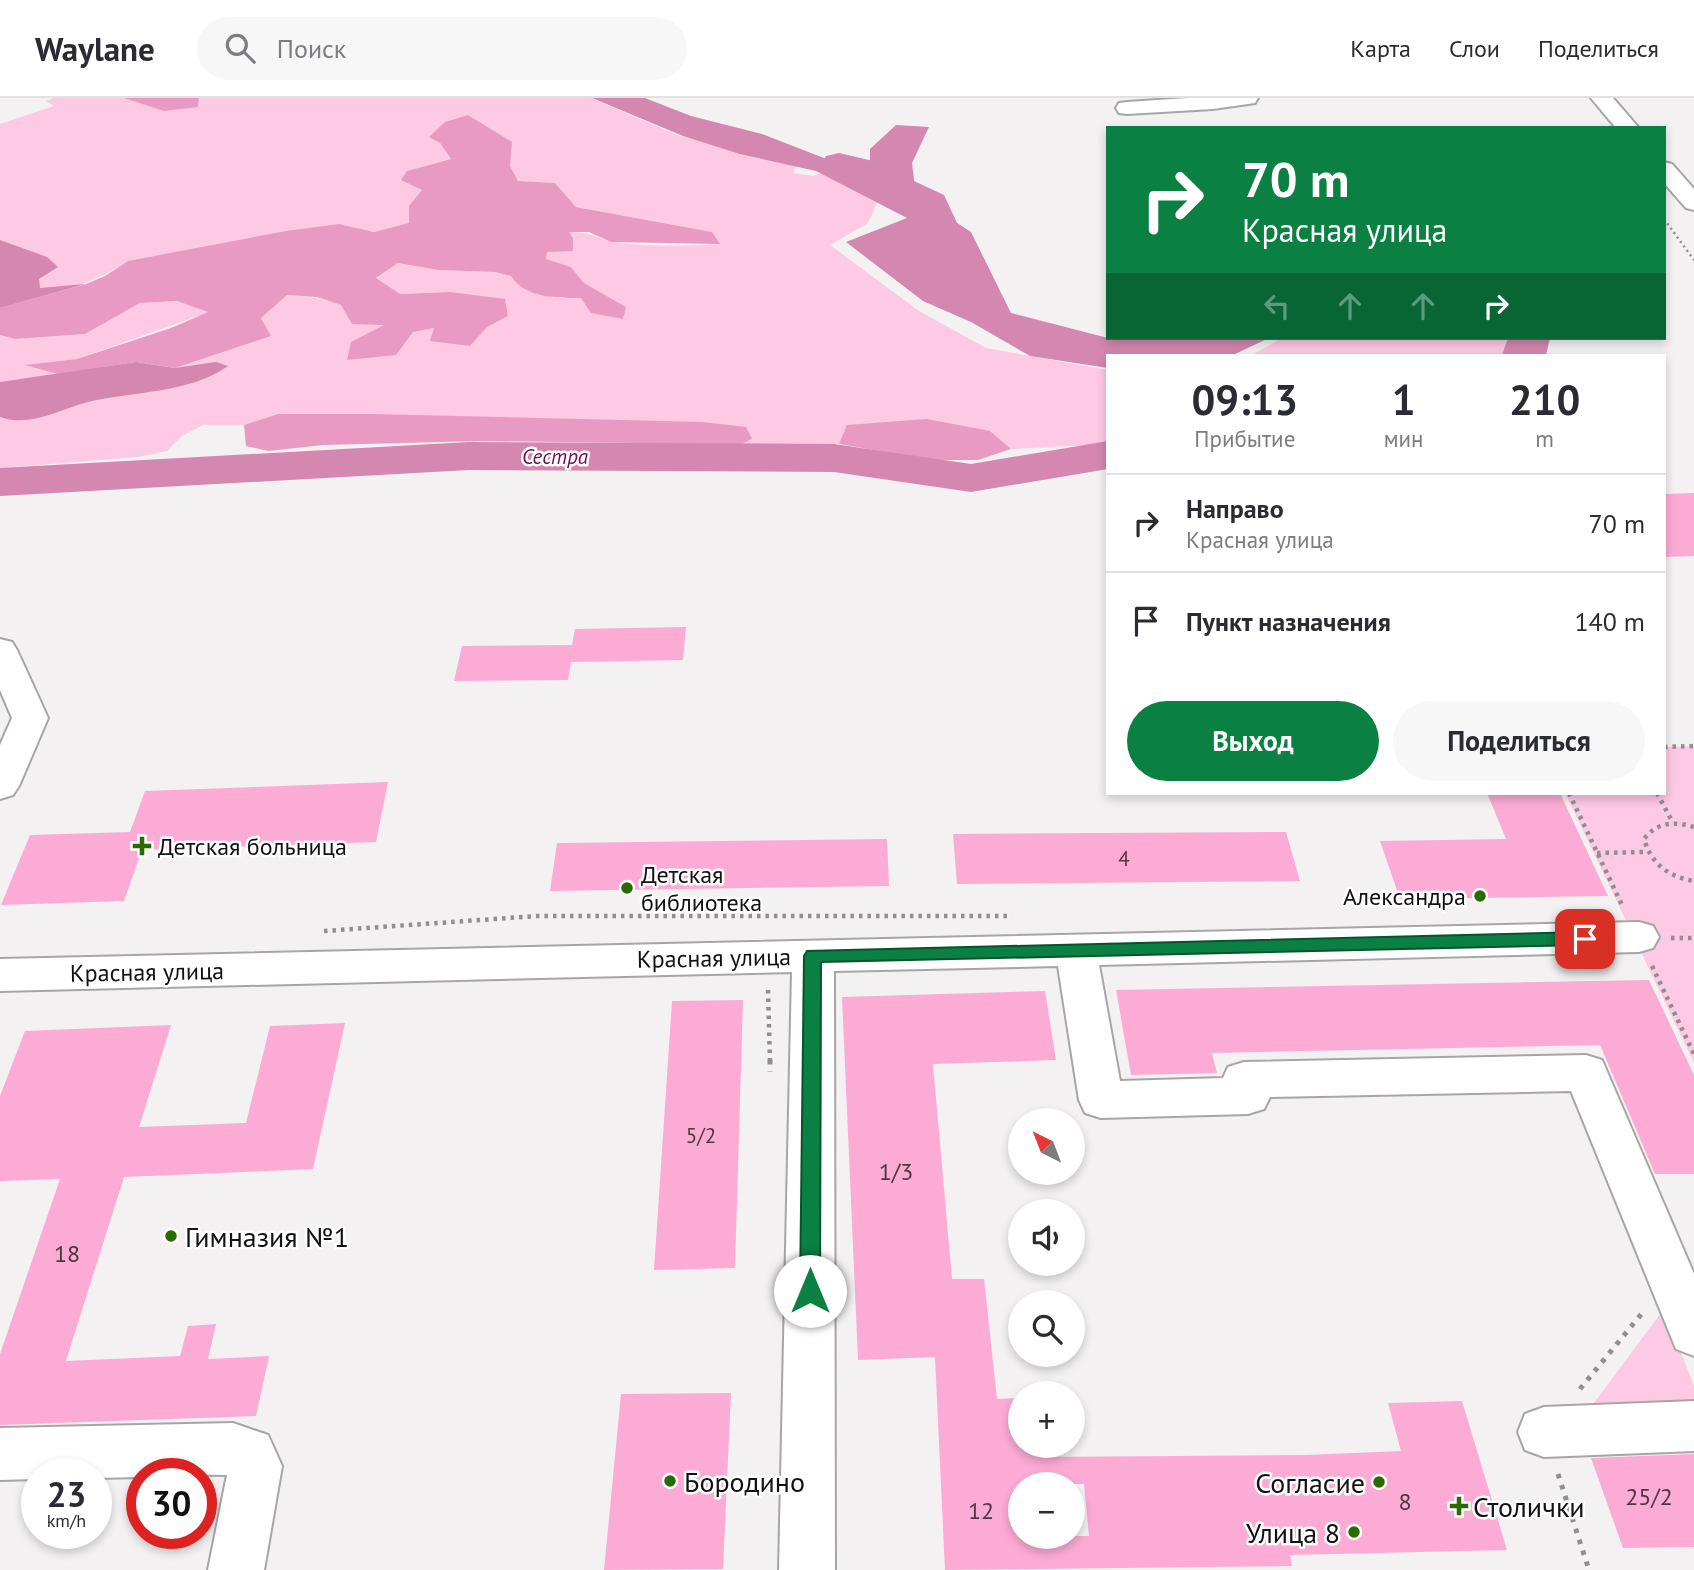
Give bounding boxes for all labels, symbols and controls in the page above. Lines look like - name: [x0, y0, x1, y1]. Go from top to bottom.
- search box: [197, 17, 687, 80]
- text: Waylane: [35, 27, 155, 70]
- icon: search: [221, 29, 259, 67]
- text: Поиск: [277, 32, 346, 65]
- text: Карта: [1350, 33, 1411, 64]
- text: Слои: [1449, 33, 1500, 64]
- text: Поделиться: [1538, 33, 1659, 64]
- text: 70 m: [1242, 147, 1349, 211]
- icon: right: [1127, 154, 1218, 245]
- text: Красная улица: [1242, 209, 1447, 251]
- icon: left: [1258, 287, 1296, 325]
- icon: ahead: [1331, 287, 1369, 325]
- icon: ahead: [1404, 287, 1442, 325]
- icon: right: [1477, 287, 1515, 325]
- text: 09:13: [1192, 372, 1298, 427]
- text: 1: [1392, 372, 1415, 427]
- text: 210: [1509, 372, 1580, 427]
- text: Прибытие: [1194, 424, 1295, 453]
- text: мин: [1384, 424, 1423, 453]
- text: m: [1535, 424, 1554, 453]
- water label: Сестра: [522, 443, 589, 470]
- text: Направо: [1186, 492, 1284, 525]
- icon: right: [1127, 504, 1165, 542]
- text: 70 m: [1589, 507, 1645, 540]
- text: Красная улица: [1186, 525, 1334, 554]
- icon: arrive: [1127, 602, 1165, 640]
- text: Пункт назначения: [1186, 605, 1391, 638]
- text: 140 m: [1574, 605, 1645, 638]
- button: Выход: [1127, 701, 1379, 781]
- button: Поделиться: [1393, 701, 1645, 781]
- place label: Детская больница: [158, 831, 347, 862]
- marker: Детская больница: [132, 836, 152, 856]
- house number: 4: [1118, 845, 1130, 872]
- place label: Детская библиотека: [641, 859, 762, 918]
- marker: Детская библиотека: [619, 880, 635, 896]
- place label: Александра: [1343, 881, 1466, 912]
- marker: Александра: [1472, 888, 1488, 904]
- pin: [1555, 909, 1615, 969]
- icon: arrive: [1566, 920, 1604, 958]
- street label: Красная улица: [637, 941, 791, 975]
- street label: Красная улица: [70, 955, 224, 989]
- north arrow: [1008, 1108, 1085, 1185]
- map controls: [1008, 1108, 1085, 1549]
- house number: 5/2: [686, 1122, 716, 1149]
- house number: 1/3: [879, 1156, 913, 1187]
- button: sound: [1008, 1199, 1085, 1276]
- place label: Гимназия №1: [185, 1218, 349, 1255]
- marker: Гимназия №1: [163, 1228, 179, 1244]
- house number: 18: [54, 1238, 80, 1269]
- position arrow: [773, 1254, 847, 1328]
- button: search: [1008, 1290, 1085, 1367]
- button: +: [1008, 1381, 1085, 1458]
- speed limit sign: 30: [126, 1458, 217, 1549]
- place label: Бородино: [684, 1463, 805, 1500]
- place label: Согласие: [1255, 1464, 1365, 1501]
- text: 23: [47, 1471, 86, 1517]
- button: −: [1008, 1472, 1085, 1549]
- marker: Бородино: [662, 1473, 678, 1489]
- marker: Согласие: [1371, 1474, 1387, 1490]
- house number: 25/2: [1625, 1481, 1673, 1512]
- house number: 8: [1398, 1486, 1412, 1517]
- place label: Столички: [1473, 1488, 1585, 1525]
- house number: 12: [968, 1495, 994, 1526]
- marker: Столички: [1451, 1498, 1467, 1514]
- text: km/h: [47, 1509, 86, 1532]
- place label: Улица 8: [1246, 1514, 1340, 1551]
- marker: Улица 8: [1346, 1524, 1362, 1540]

